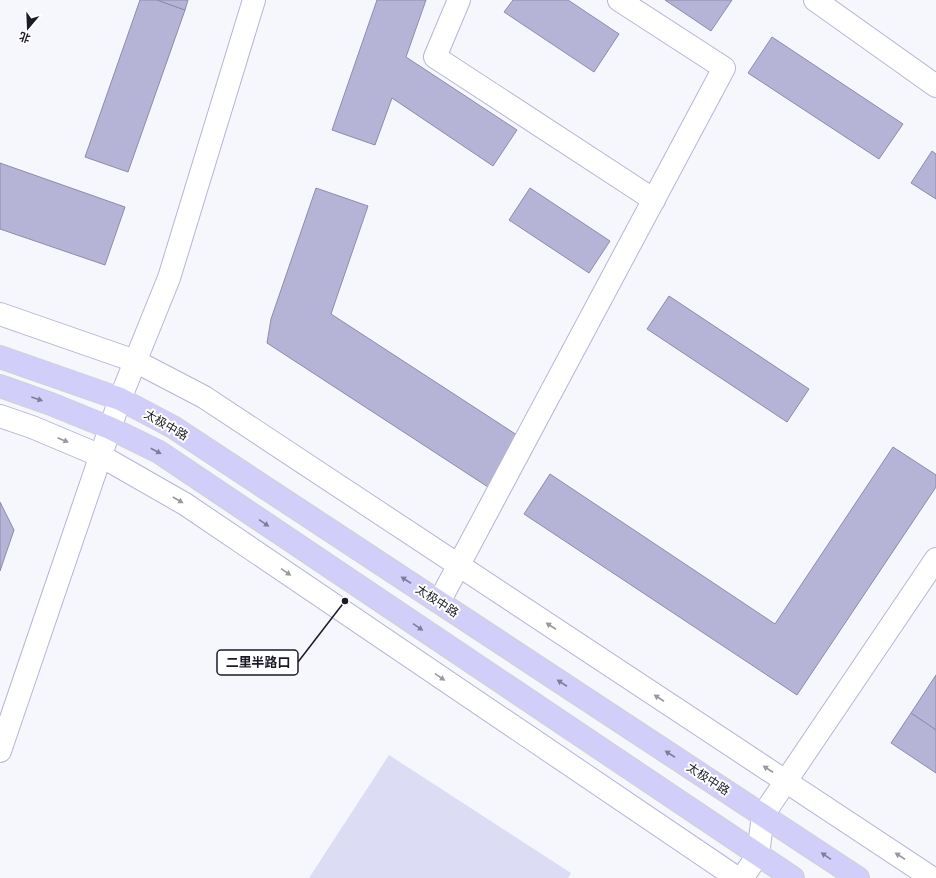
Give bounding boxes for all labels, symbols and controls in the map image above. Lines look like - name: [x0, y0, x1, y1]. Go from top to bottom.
- north arrow: [8, 8, 48, 48]
- text: 北: [18, 29, 32, 45]
- one-way arrow: [31, 396, 43, 402]
- street label: 太极中路: [142, 407, 190, 443]
- one-way arrow: [57, 437, 68, 443]
- one-way arrow: [150, 448, 162, 454]
- one-way arrow: [172, 497, 184, 504]
- one-way arrow: [259, 519, 269, 527]
- one-way arrow: [281, 568, 291, 576]
- one-way arrow: [400, 577, 412, 584]
- street label: 太极中路: [413, 582, 461, 620]
- one-way arrow: [546, 622, 556, 630]
- one-way arrow: [413, 623, 424, 631]
- callout: 二里半路口: [217, 650, 298, 675]
- text: 二里半路口: [225, 655, 291, 670]
- one-way arrow: [435, 673, 445, 681]
- one-way arrow: [556, 679, 567, 686]
- one-way arrow: [654, 694, 665, 702]
- one-way arrow: [665, 750, 675, 758]
- street label: 太极中路: [684, 760, 732, 798]
- one-way arrow: [762, 766, 774, 773]
- one-way arrow: [820, 853, 831, 860]
- one-way arrow: [894, 853, 906, 860]

